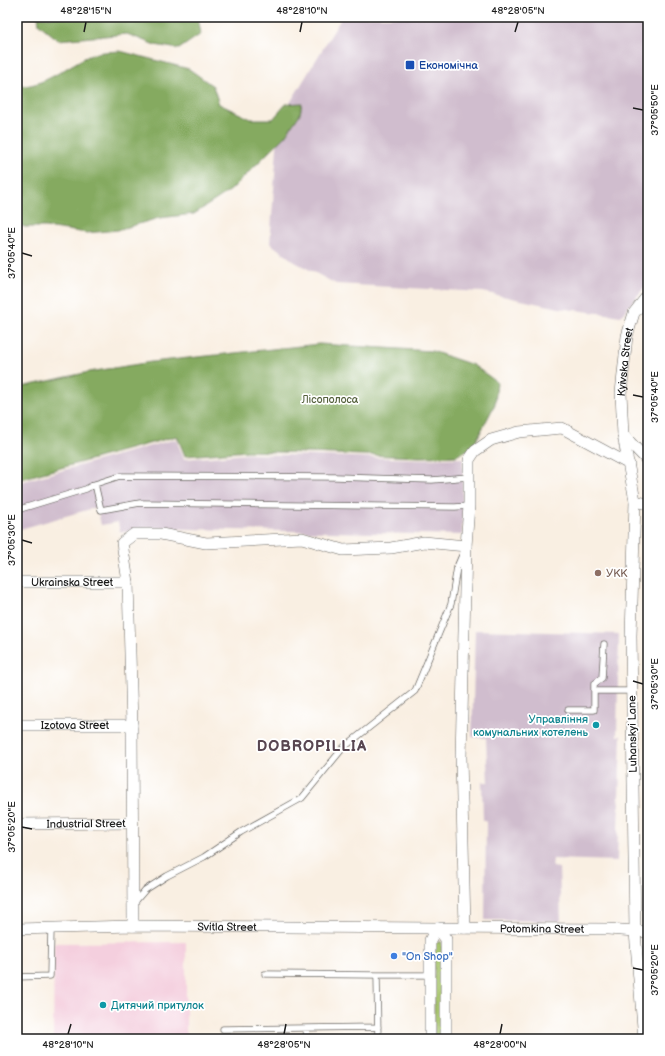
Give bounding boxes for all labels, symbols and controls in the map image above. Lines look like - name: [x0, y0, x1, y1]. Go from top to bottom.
- text: 48°28'15"N: [60, 5, 112, 17]
- text: 48°28'10"N: [276, 5, 328, 17]
- text: 48°28'05"N: [491, 5, 545, 17]
- marker: Економічна: [404, 59, 416, 71]
- place label: Економічна: [419, 59, 478, 72]
- text: 37°05'50"E: [649, 84, 661, 136]
- text: 37°05'40"E: [6, 227, 18, 279]
- street label: Kyivska Street: [615, 325, 636, 397]
- text: 37°05'40"E: [649, 371, 661, 423]
- park label: Лісополоса: [301, 393, 359, 406]
- text: 37°05'30"E: [6, 514, 18, 566]
- place label: УКК: [606, 567, 628, 580]
- marker: УКК: [593, 568, 603, 578]
- street label: Ukrainska Street: [31, 576, 114, 589]
- text: 37°05'30"E: [649, 658, 661, 710]
- street label: Luhanskyi Lane: [625, 695, 640, 773]
- place label: Управління комунальних котелень: [473, 713, 589, 739]
- street label: Izotova Street: [41, 719, 110, 732]
- marker: Управління комунальних котелень: [591, 720, 601, 730]
- district label: DOBROPILLIA: [257, 737, 367, 756]
- text: 37°05'20"E: [6, 801, 18, 853]
- street label: Industrial Street: [46, 817, 126, 831]
- street label: Svitla Street: [197, 920, 257, 934]
- street label: Potomkina Street: [500, 922, 585, 936]
- text: 37°05'20"E: [649, 944, 661, 996]
- place label: "On Shop": [402, 950, 453, 963]
- marker: "On Shop": [389, 951, 399, 961]
- place label: Дитячий притулок: [111, 999, 204, 1012]
- marker: Дитячий притулок: [98, 1000, 108, 1010]
- text: 48°28'10"N: [42, 1039, 94, 1051]
- text: 48°28'05"N: [257, 1039, 311, 1051]
- text: 48°28'00"N: [473, 1039, 527, 1051]

